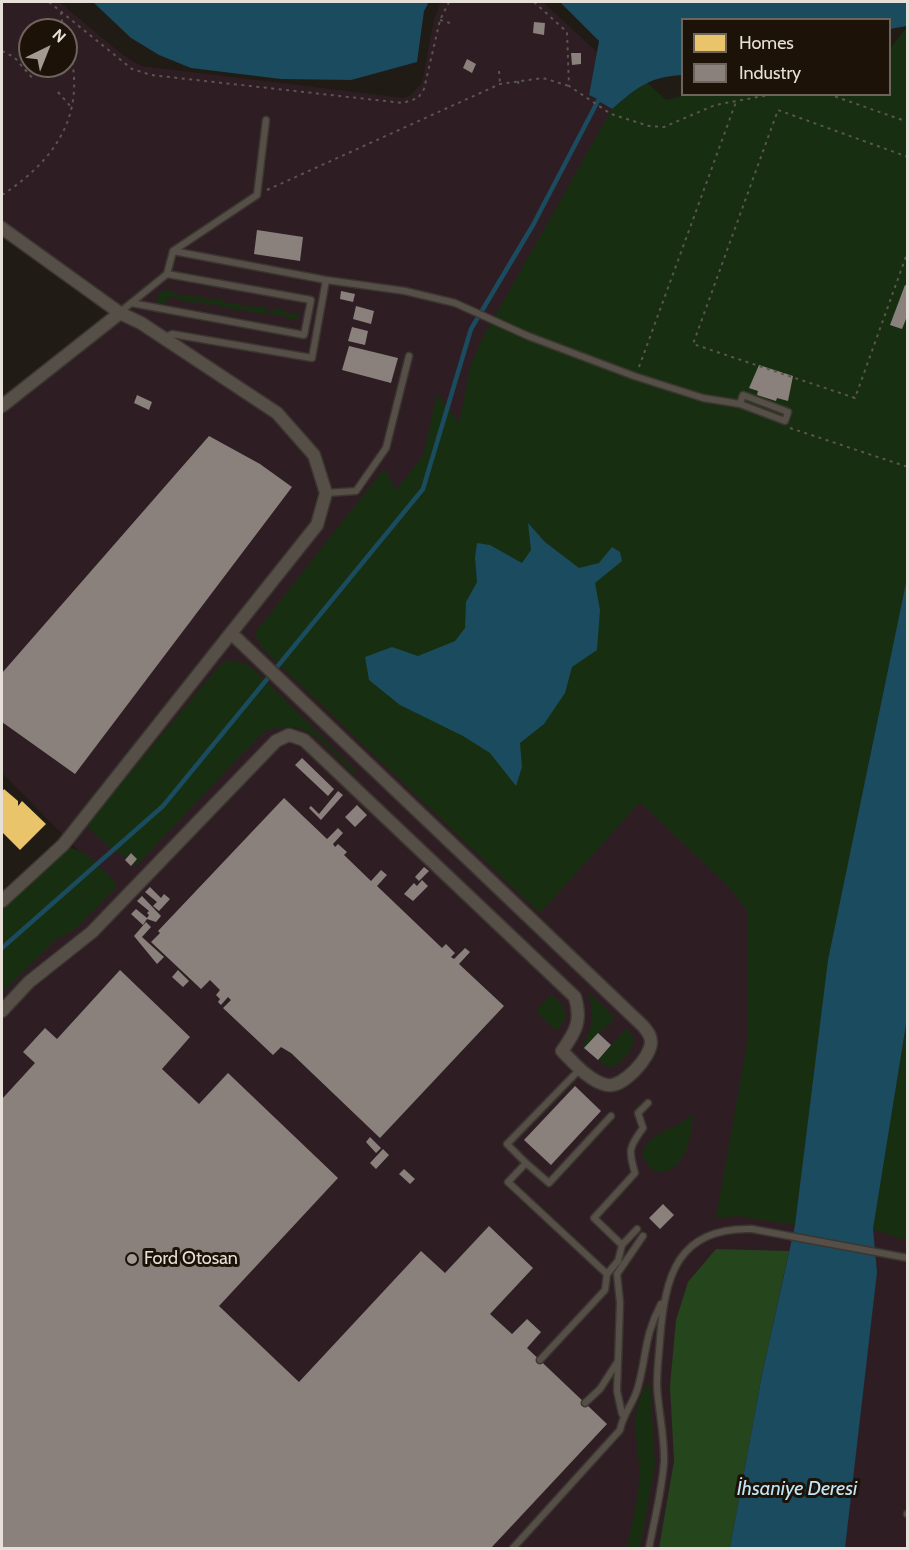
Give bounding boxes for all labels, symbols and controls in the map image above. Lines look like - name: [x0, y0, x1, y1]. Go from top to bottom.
- north arrow: [18, 18, 78, 78]
- legend: [681, 18, 891, 96]
- text: N: [49, 25, 70, 47]
- text: Homes: [739, 32, 794, 54]
- text: Industry: [739, 62, 801, 84]
- place label: Ford Otosan: [144, 1248, 238, 1270]
- marker: Ford Otosan: [125, 1252, 139, 1266]
- water label: İhsaniye Deresi: [737, 1477, 857, 1501]

